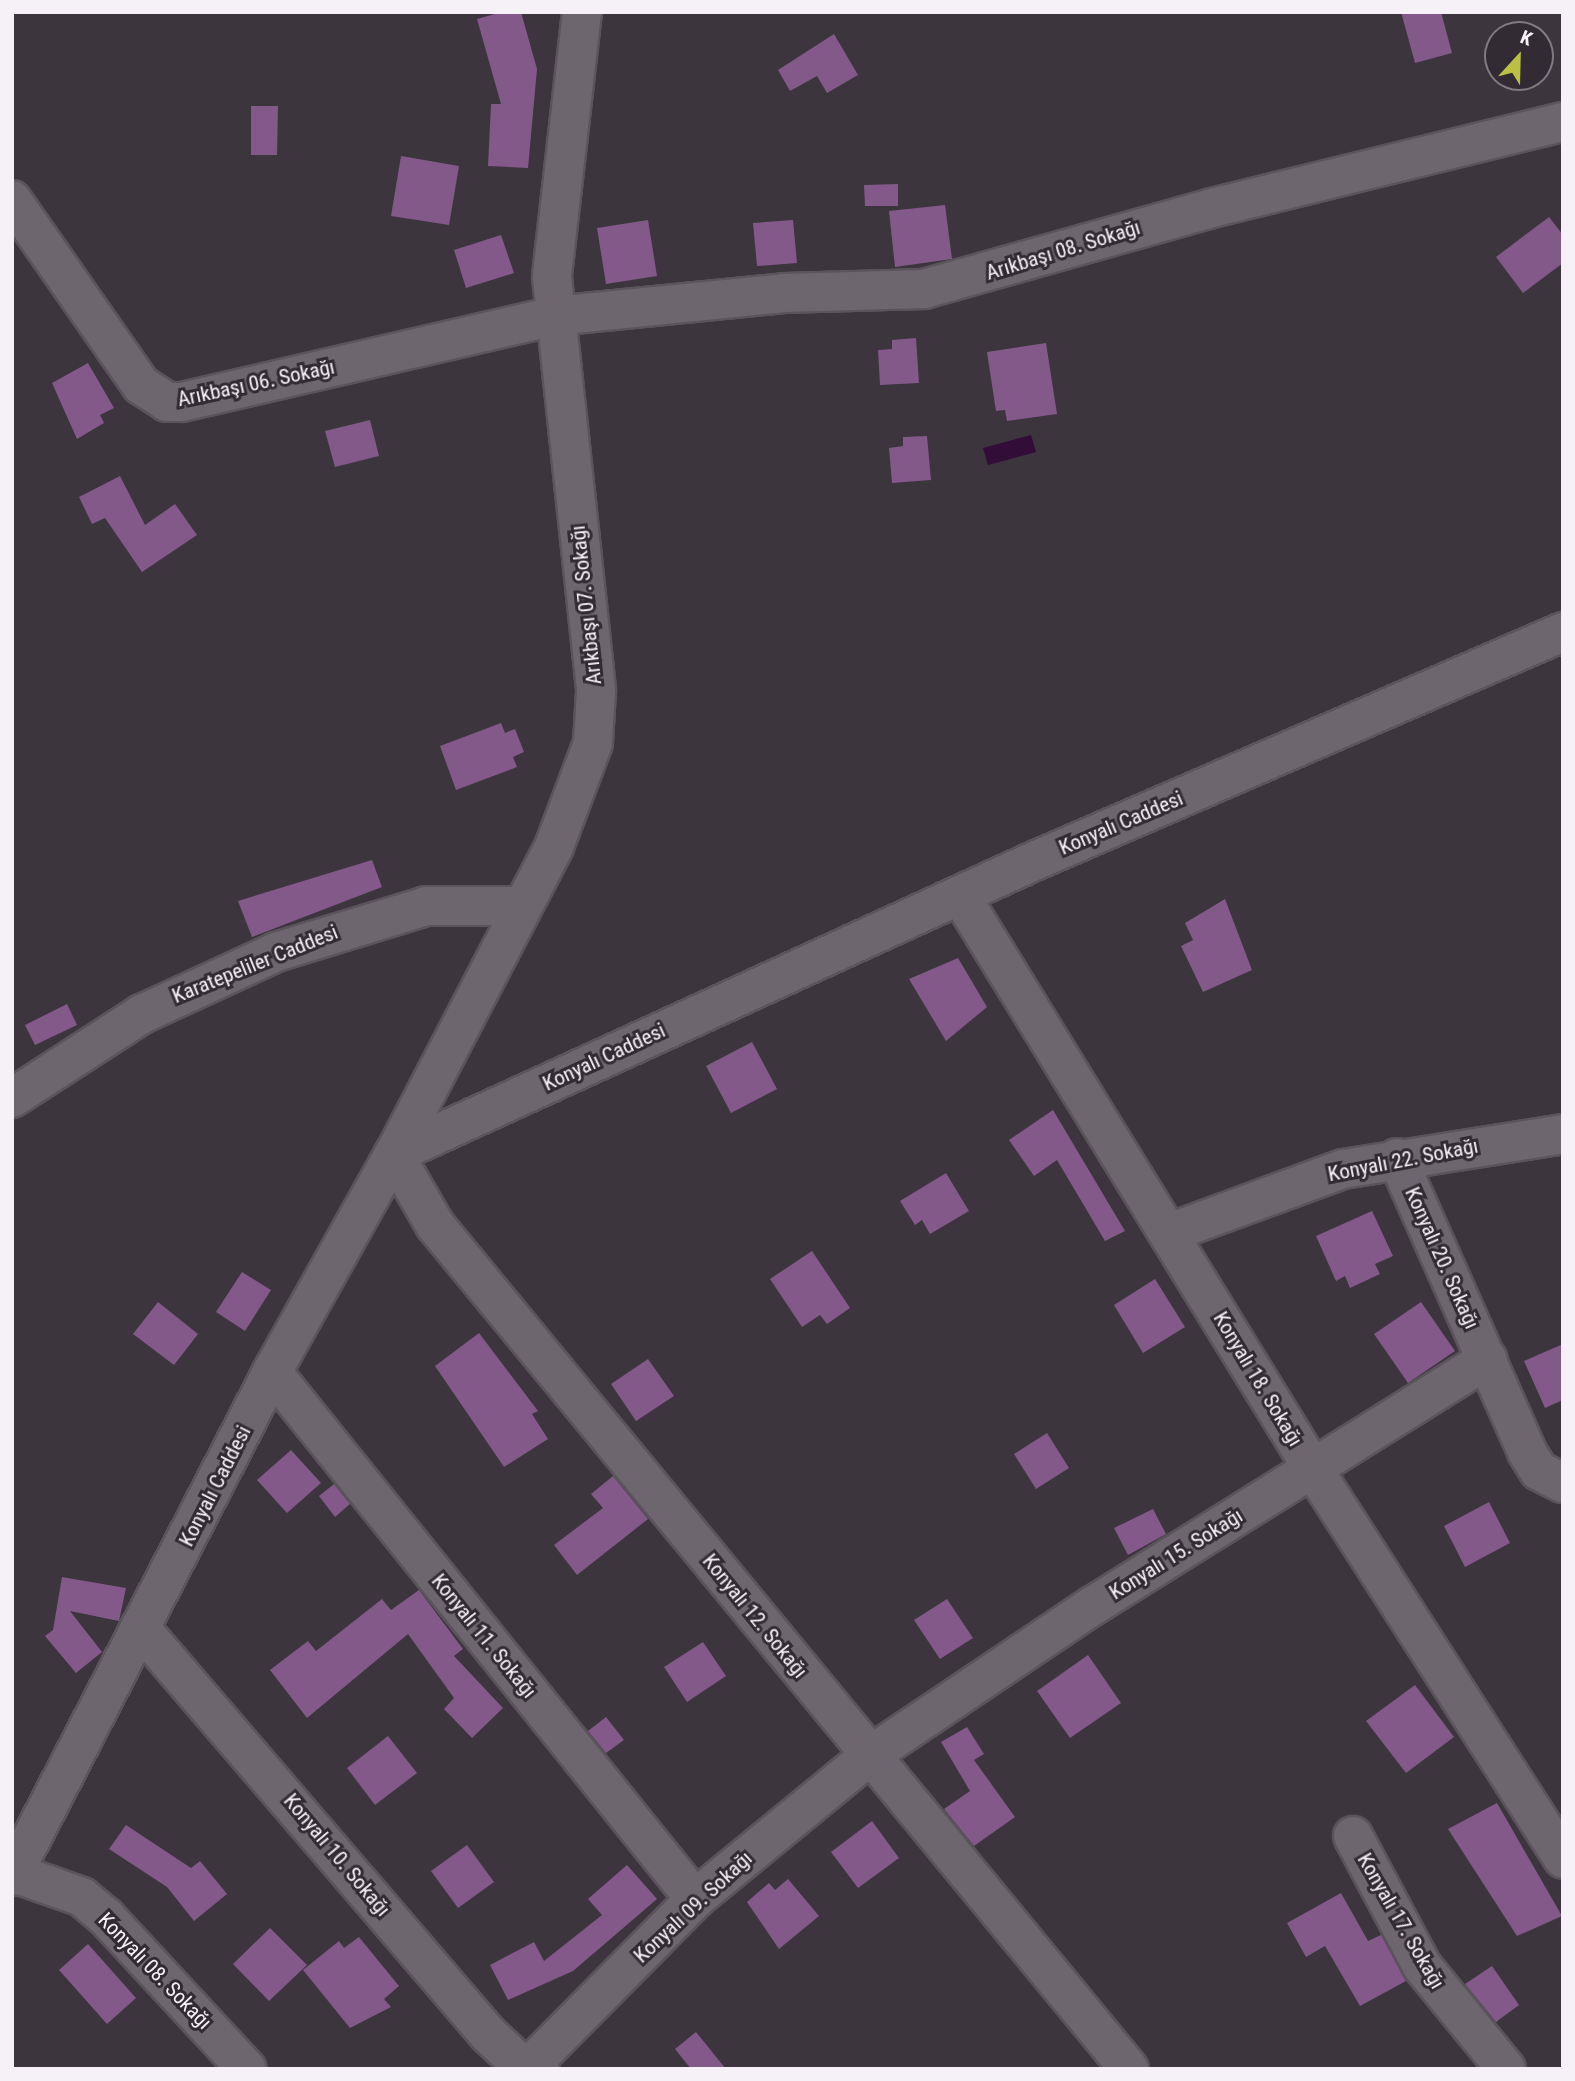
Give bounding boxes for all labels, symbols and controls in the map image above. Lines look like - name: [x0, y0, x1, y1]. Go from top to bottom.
- north arrow: [1484, 21, 1554, 91]
- text: K: [1517, 25, 1535, 51]
- street label: Arıkbaşı 08. Sokağı: [983, 215, 1143, 285]
- street label: Arıkbaşı 06. Sokağı: [175, 354, 337, 412]
- street label: Arıkbaşı 07. Sokağı: [565, 524, 607, 686]
- street label: Konyalı Caddesi: [1055, 786, 1187, 860]
- street label: Karatepeliler Caddesi: [169, 919, 341, 1009]
- street label: Konyalı Caddesi: [539, 1018, 669, 1096]
- street label: Konyalı 22. Sokağı: [1326, 1133, 1480, 1187]
- street label: Konyalı 20. Sokağı: [1399, 1183, 1485, 1333]
- street label: Konyalı 18. Sokağı: [1208, 1307, 1308, 1451]
- street label: Konyalı Caddesi: [174, 1421, 256, 1551]
- street label: Konyalı 15. Sokağı: [1105, 1503, 1247, 1605]
- street label: Konyalı 12. Sokağı: [697, 1549, 813, 1683]
- street label: Konyalı 11. Sokağı: [426, 1569, 542, 1703]
- street label: Konyalı 10. Sokağı: [278, 1789, 396, 1921]
- street label: Konyalı 09. Sokağı: [629, 1846, 757, 1968]
- street label: Konyalı 17. Sokağı: [1352, 1849, 1450, 1993]
- street label: Konyalı 08. Sokağı: [93, 1907, 217, 2035]

